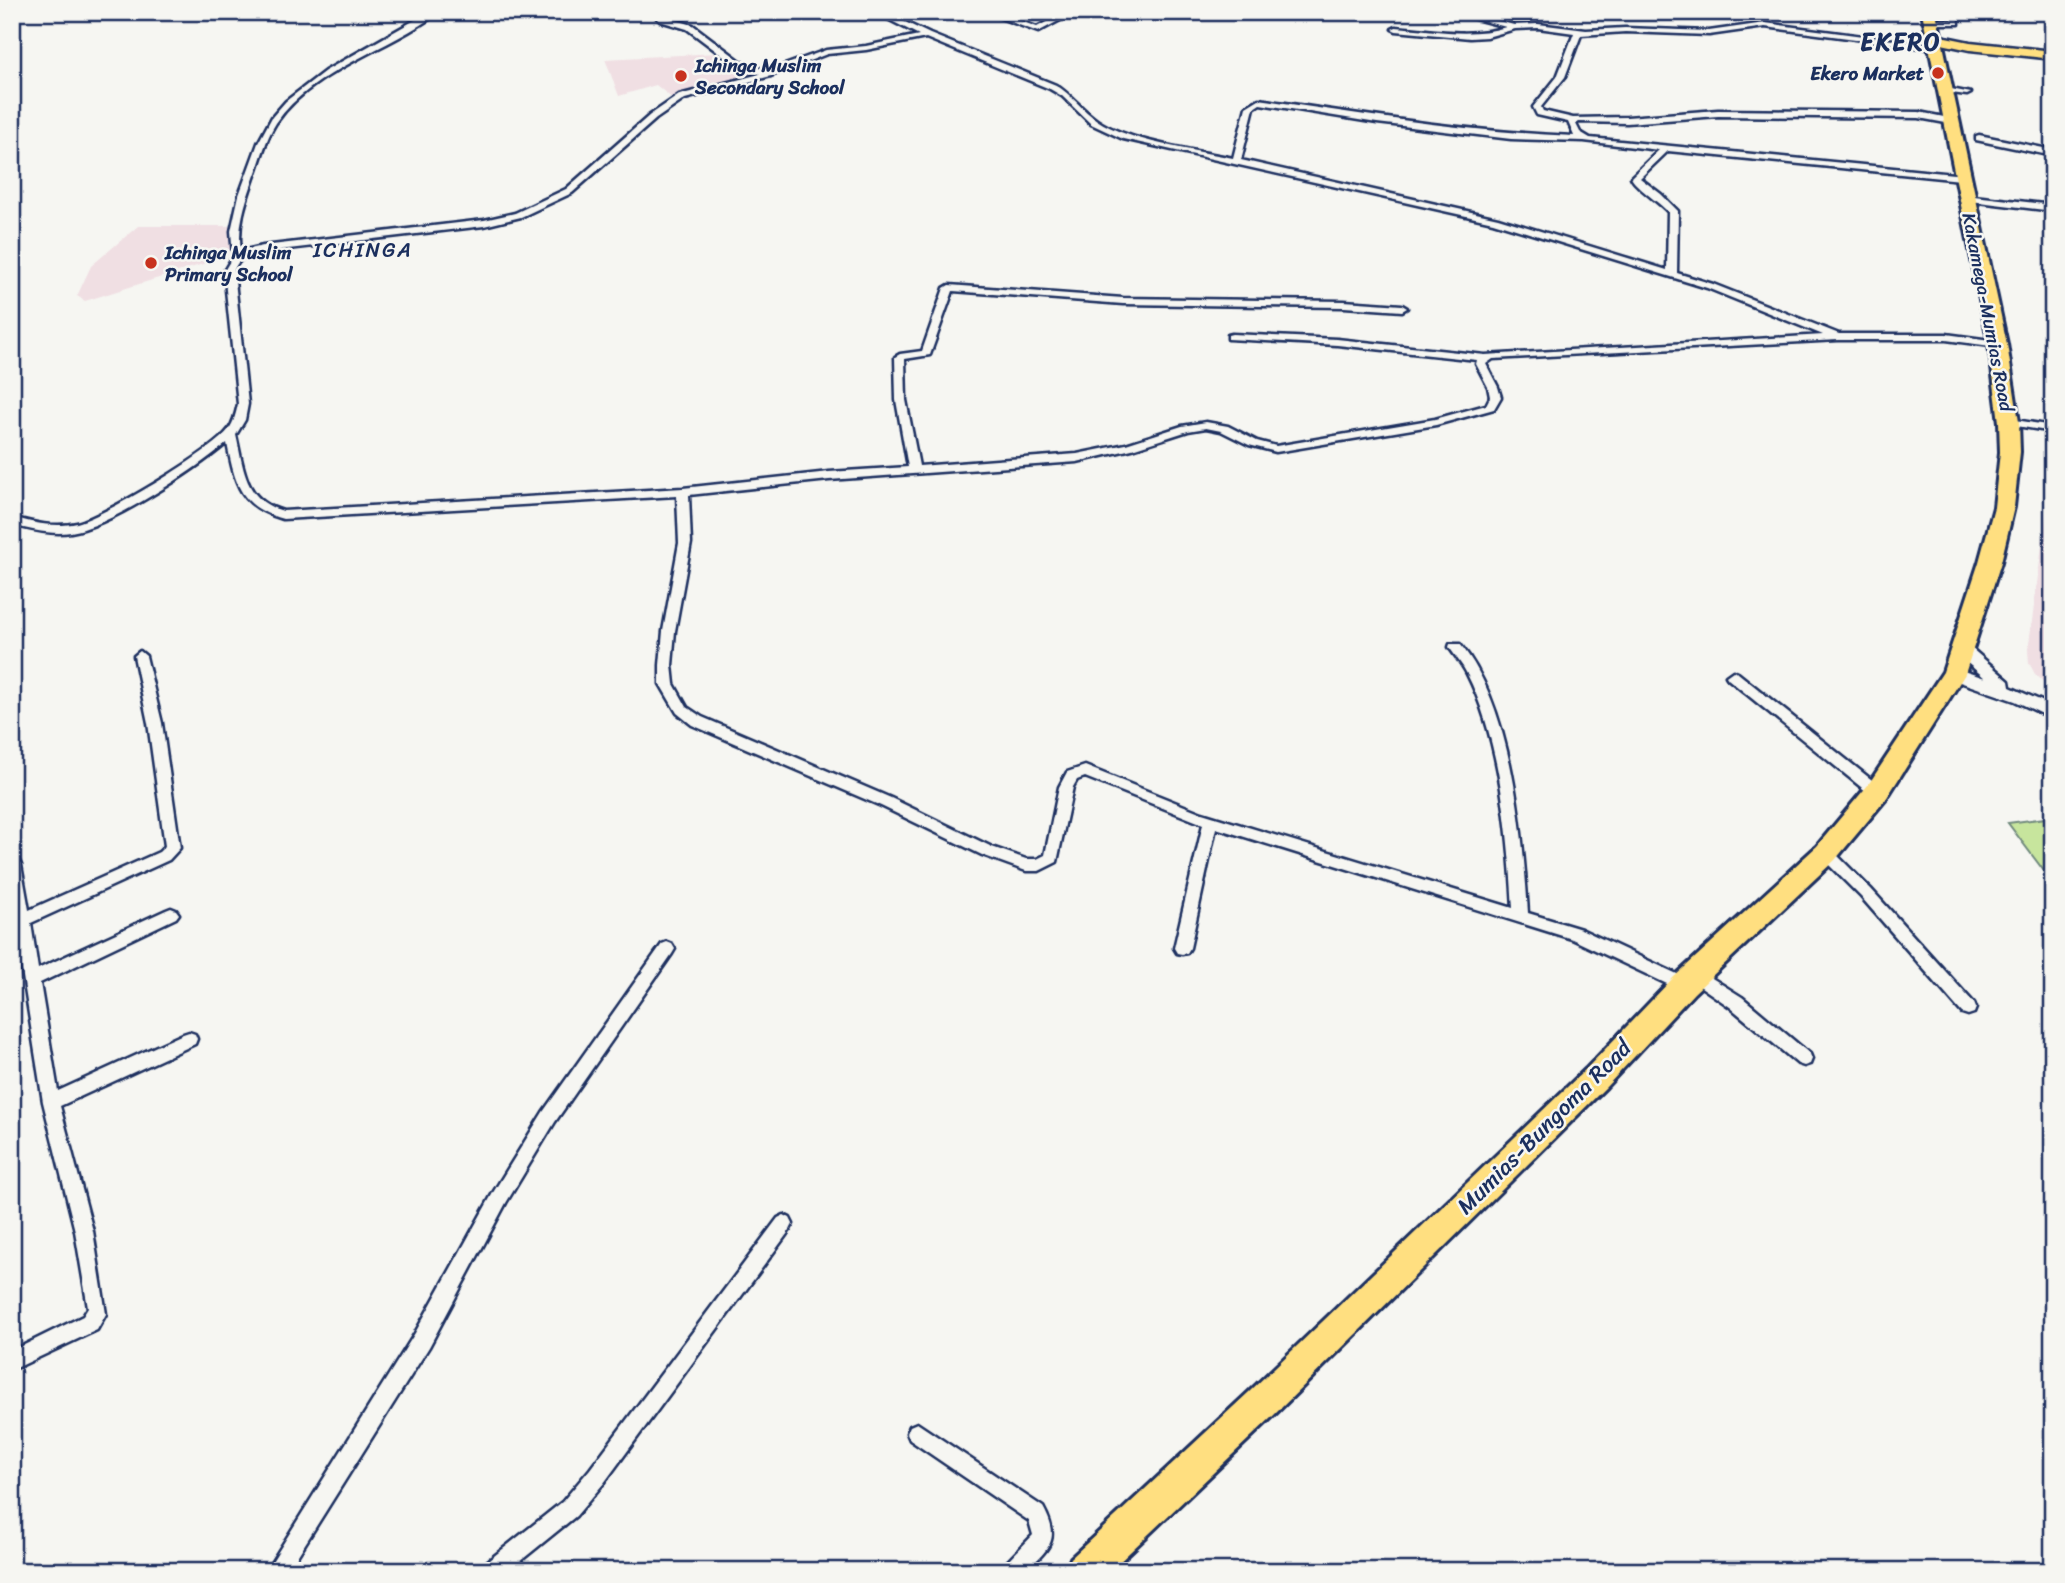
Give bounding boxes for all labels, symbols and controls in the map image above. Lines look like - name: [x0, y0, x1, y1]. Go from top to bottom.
- district label: EKERO: [1860, 21, 1942, 63]
- place label: Ichinga Muslim Secondary School: [694, 49, 846, 104]
- place label: Ekero Market: [1810, 57, 1925, 90]
- marker: Ekero Market: [1930, 65, 1946, 81]
- marker: Ichinga Muslim Secondary School: [673, 68, 689, 84]
- street label: Kakamega-Mumias Road: [1953, 210, 2024, 416]
- district label: ICHINGA: [312, 231, 413, 269]
- place label: Ichinga Muslim Primary School: [164, 236, 294, 291]
- marker: Ichinga Muslim Primary School: [143, 255, 159, 271]
- street label: Mumias-Bungoma Road: [1446, 1028, 1643, 1225]

